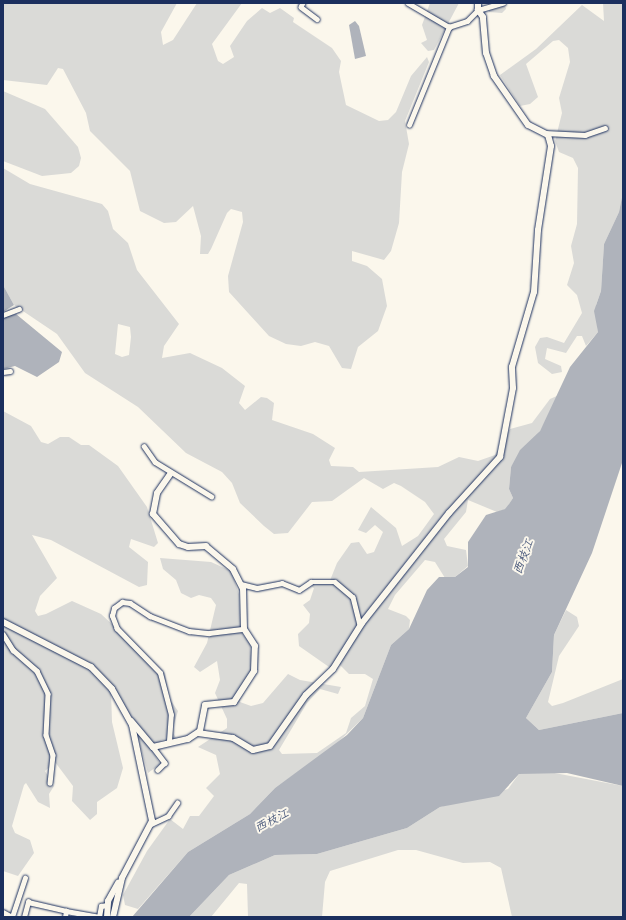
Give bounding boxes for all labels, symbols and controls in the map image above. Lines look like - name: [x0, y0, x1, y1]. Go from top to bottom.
- water label: 西枝江: [511, 538, 537, 576]
- water label: 西枝江: [253, 806, 291, 836]

